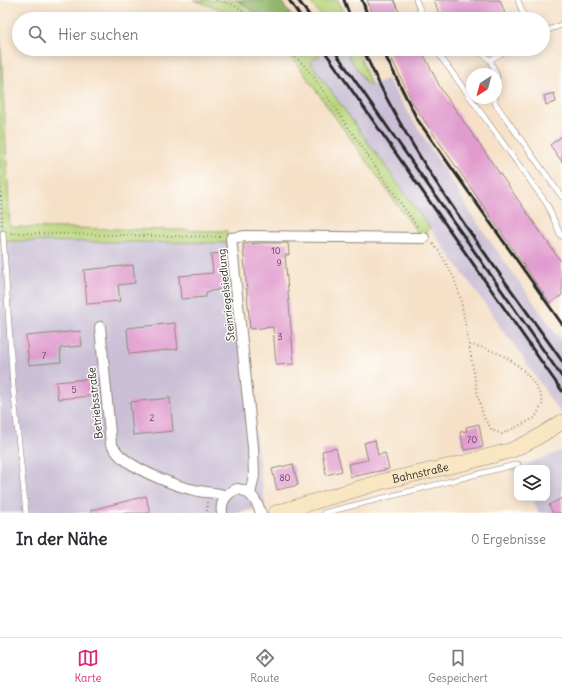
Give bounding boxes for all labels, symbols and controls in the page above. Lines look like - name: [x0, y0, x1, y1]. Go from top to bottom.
- search box: [12, 12, 550, 56]
- icon: search: [26, 23, 48, 45]
- text: Hier suchen: [58, 25, 138, 44]
- north arrow: [466, 68, 502, 104]
- house number: 10: [271, 245, 281, 256]
- street label: Steinriegelsiedlung: [214, 248, 238, 342]
- house number: 9: [276, 257, 282, 268]
- house number: 3: [277, 331, 283, 342]
- house number: 7: [42, 350, 47, 361]
- street label: Betriebsstraße: [84, 366, 106, 440]
- house number: 5: [71, 384, 77, 395]
- house number: 2: [150, 412, 155, 423]
- house number: 70: [467, 434, 477, 445]
- street label: Bahnstraße: [391, 460, 450, 486]
- map controls: [514, 465, 550, 501]
- button: layers: [514, 465, 550, 501]
- house number: 80: [279, 472, 291, 483]
- text: In der Nähe: [16, 528, 108, 550]
- text: 0 Ergebnisse: [471, 531, 546, 548]
- tab: Karte: [74, 647, 101, 685]
- tab: Route: [250, 647, 279, 685]
- tab: Gespeichert: [428, 647, 488, 685]

